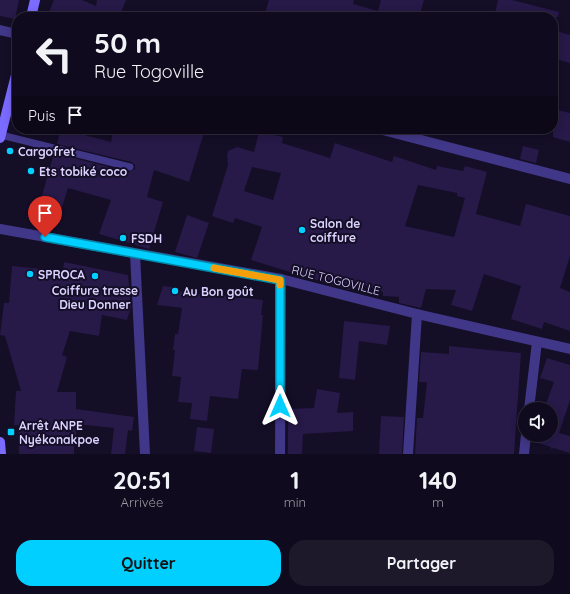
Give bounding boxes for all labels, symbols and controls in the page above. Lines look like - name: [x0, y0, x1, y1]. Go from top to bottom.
- text: 50 m: [94, 25, 161, 60]
- icon: left: [28, 28, 80, 80]
- text: Rue Togoville: [94, 60, 204, 83]
- icon: arrive: [64, 104, 86, 126]
- text: Puis: [28, 106, 56, 125]
- place label: Cargofret: [18, 144, 75, 159]
- marker: Cargofret: [5, 146, 15, 156]
- place label: Ets tobiké coco: [39, 164, 128, 179]
- marker: Ets tobiké coco: [26, 166, 36, 176]
- pin: [28, 196, 62, 237]
- icon: arrive: [34, 202, 56, 224]
- place label: Salon de coiffure: [310, 216, 360, 245]
- marker: Salon de coiffure: [297, 225, 307, 235]
- place label: FSDH: [131, 231, 162, 246]
- marker: FSDH: [118, 233, 128, 243]
- street label: RUE TOGOVILLE: [290, 262, 382, 298]
- place label: SPROCA: [38, 267, 85, 282]
- marker: SPROCA: [25, 269, 35, 279]
- marker: Coiffure tresse Dieu Donner: [90, 271, 100, 281]
- place label: Coiffure tresse Dieu Donner: [52, 283, 138, 312]
- place label: Au Bon goût: [183, 284, 254, 299]
- marker: Au Bon goût: [170, 286, 180, 296]
- position arrow: [259, 385, 301, 427]
- map controls: [518, 402, 558, 442]
- button: sound: [518, 402, 558, 442]
- place label: Arrêt ANPE Nyékonakpoe: [19, 418, 100, 447]
- marker: Arrêt ANPE Nyékonakpoe: [6, 427, 16, 437]
- text: 20:51: [113, 465, 171, 495]
- text: 1: [290, 465, 300, 495]
- text: 140: [419, 465, 457, 495]
- text: Arrivée: [121, 494, 163, 510]
- text: min: [284, 494, 306, 510]
- text: m: [432, 494, 444, 510]
- button: Quitter: [16, 540, 281, 586]
- button: Partager: [289, 540, 554, 586]

